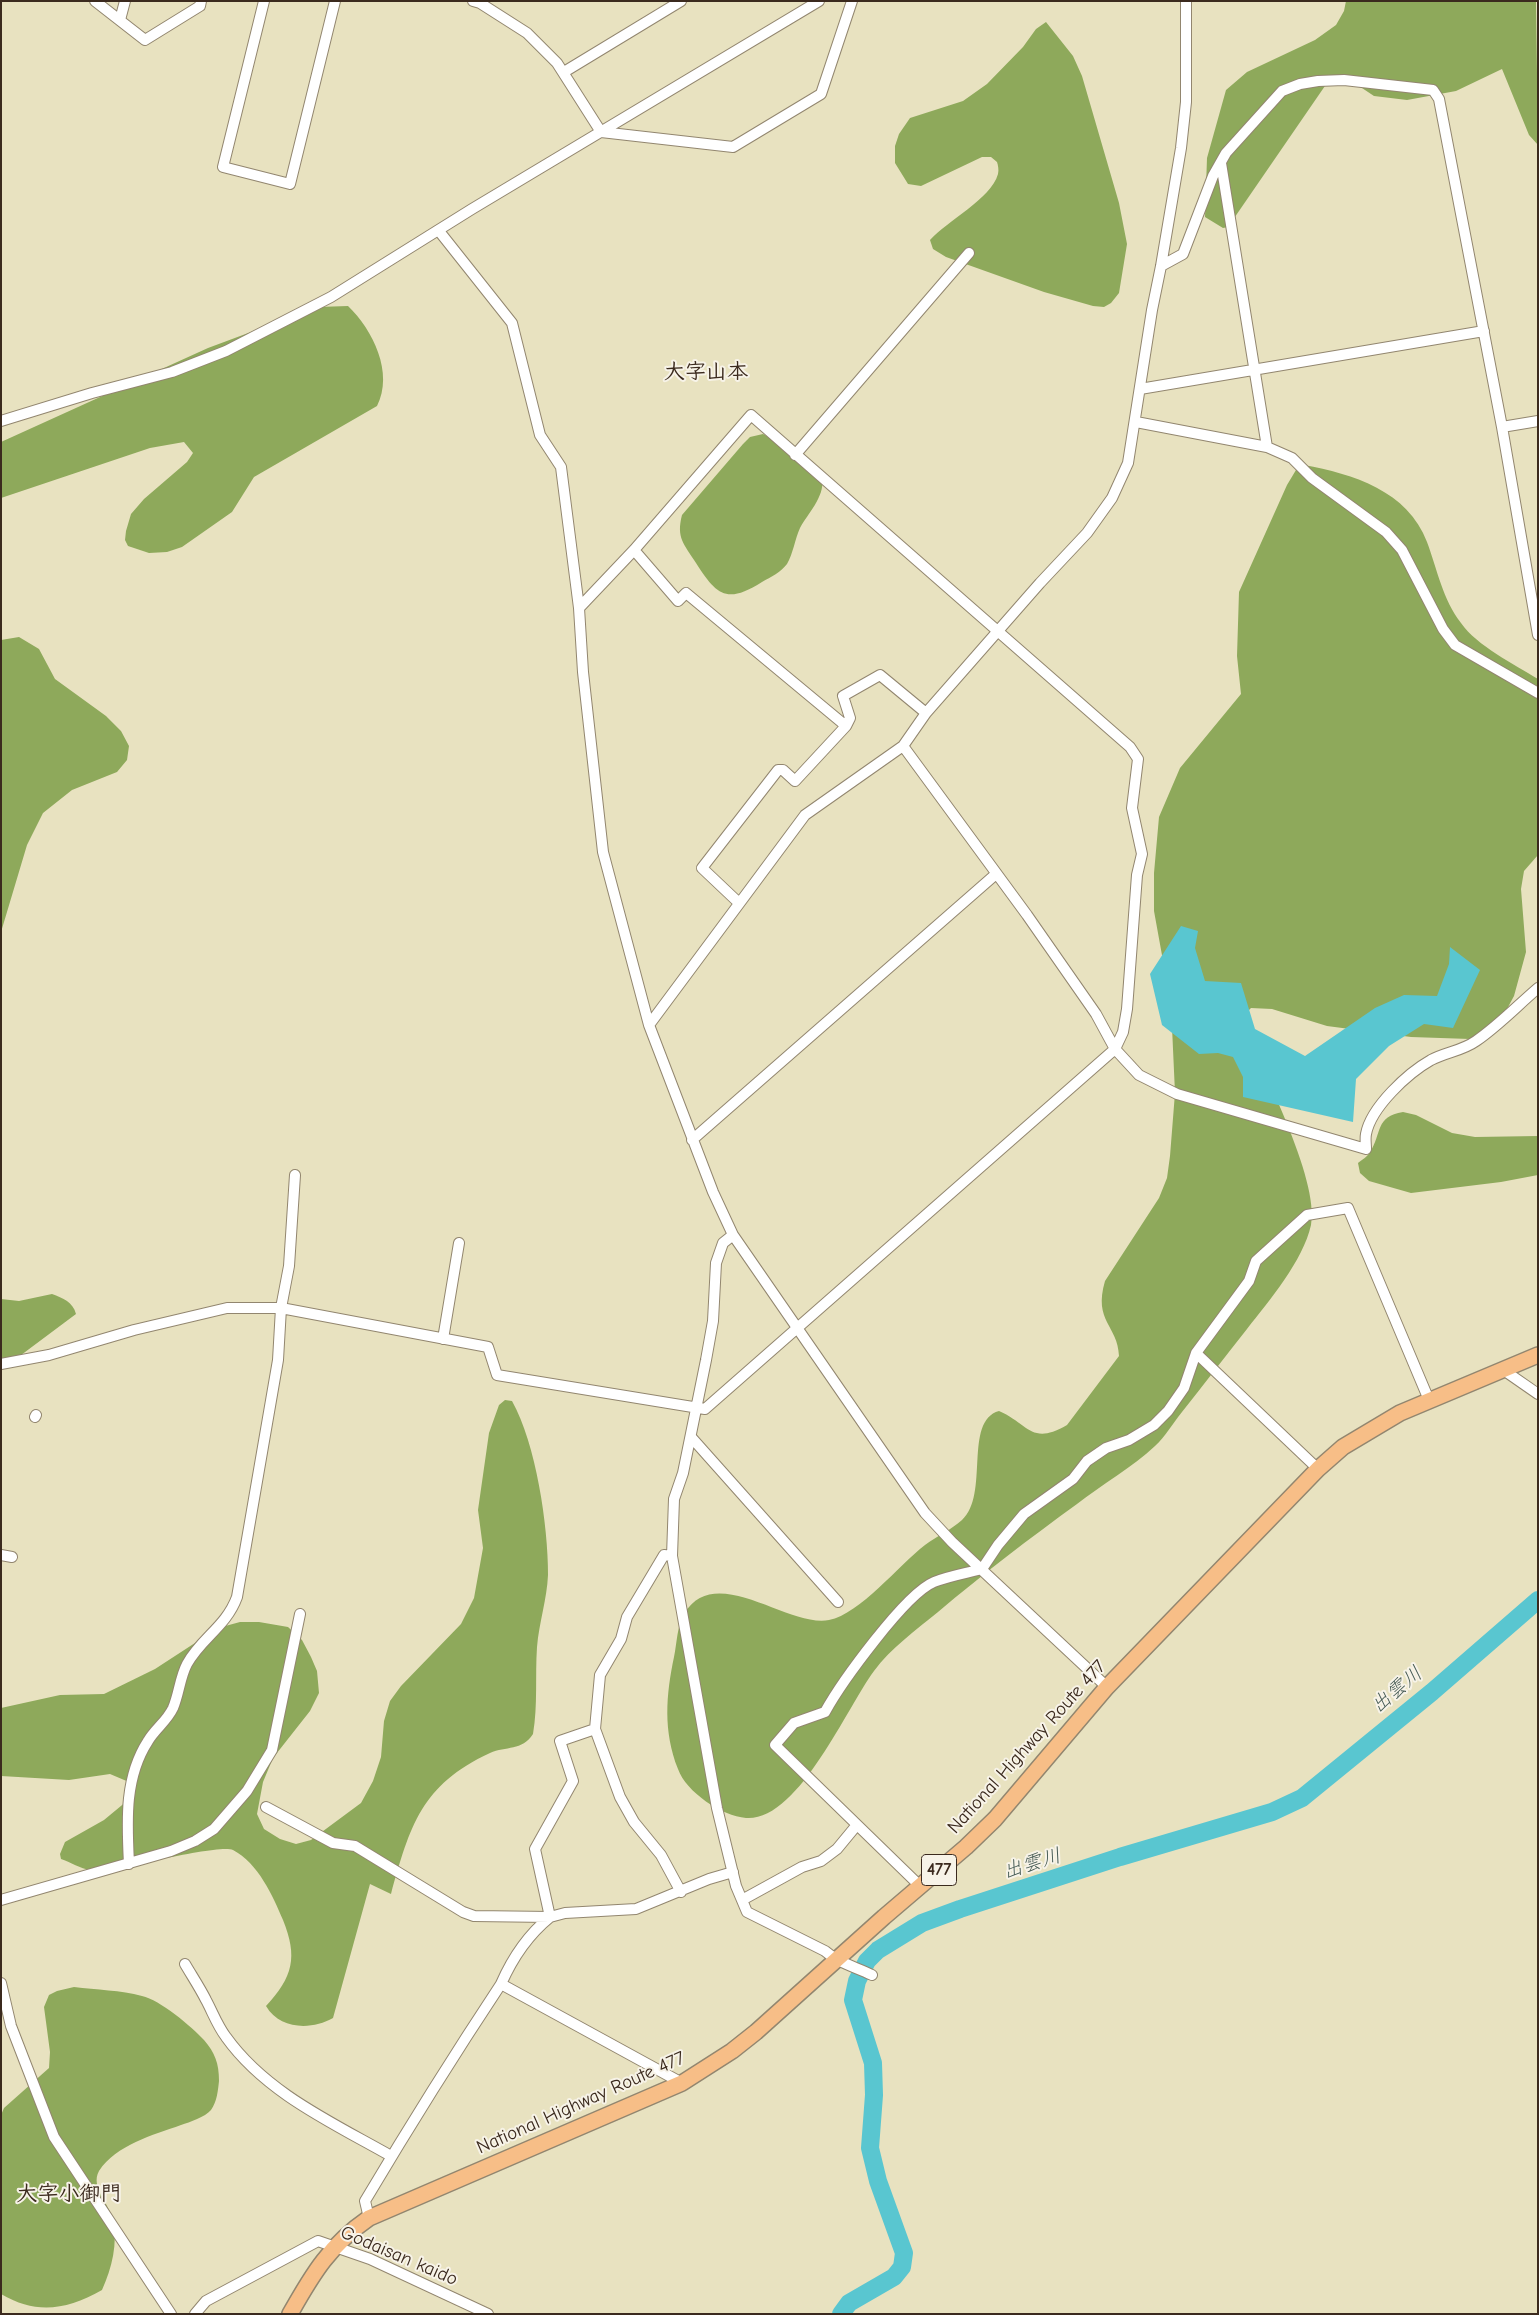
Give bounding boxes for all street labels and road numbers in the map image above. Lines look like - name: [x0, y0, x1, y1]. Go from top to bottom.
- street label: National Highway Route 477: [943, 1656, 1111, 1838]
- road number: 477: [922, 1854, 956, 1886]
- street label: National Highway Route 477: [473, 2047, 689, 2159]
- street label: Godaisan kaido: [337, 2221, 461, 2291]

